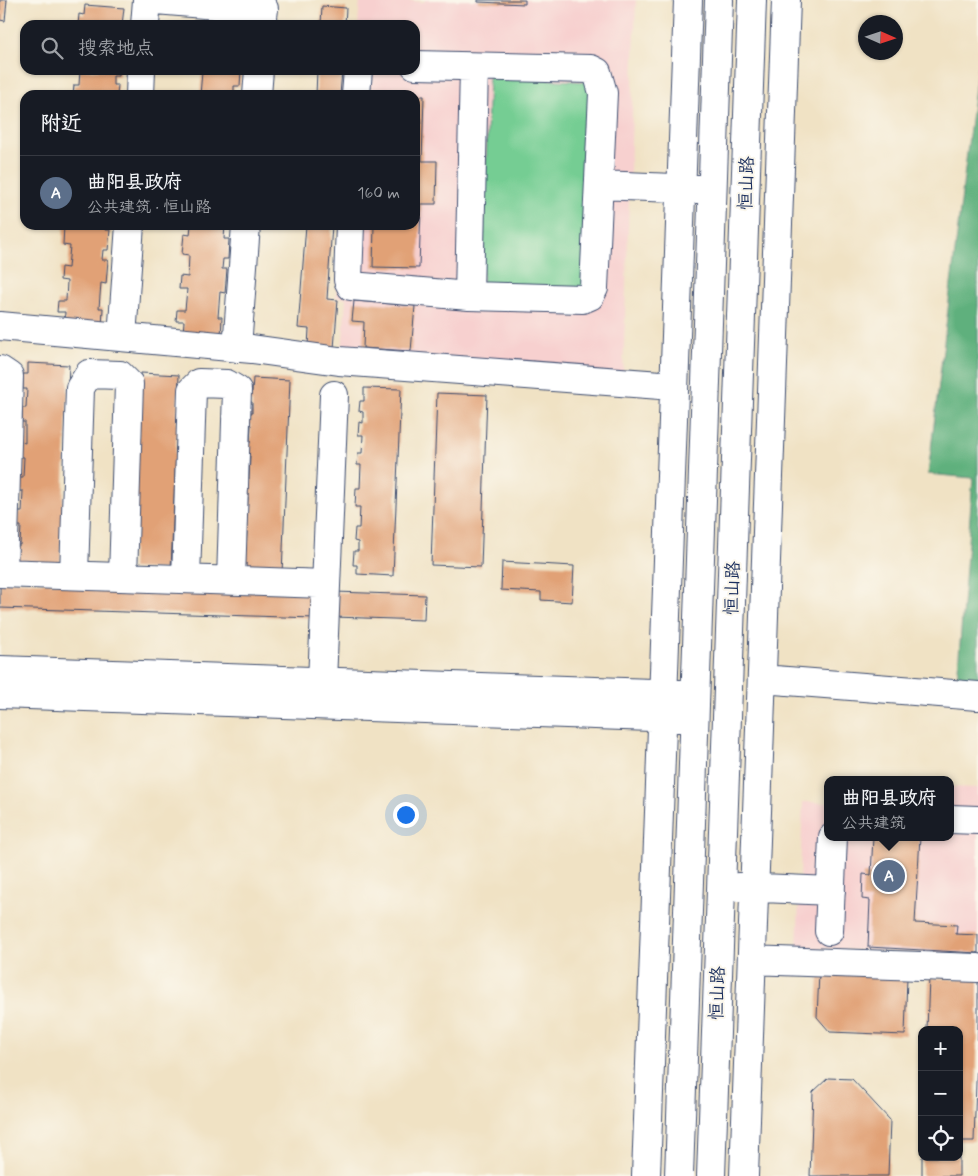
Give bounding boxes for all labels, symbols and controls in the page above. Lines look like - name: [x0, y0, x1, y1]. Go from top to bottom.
- north arrow: [858, 15, 903, 60]
- search box: [20, 20, 420, 75]
- icon: search: [38, 34, 66, 62]
- text: 搜索地点: [78, 36, 154, 61]
- text: 附近: [40, 110, 82, 138]
- street label: 恒山路: [734, 156, 760, 210]
- text: 曲阳县政府: [87, 170, 182, 195]
- text: A: [51, 183, 61, 204]
- text: 160 m: [357, 183, 400, 204]
- text: 公共建筑 · 恒山路: [87, 197, 211, 218]
- street label: 恒山路: [720, 561, 746, 615]
- popup: [824, 776, 954, 841]
- text: 曲阳县政府: [841, 786, 937, 811]
- your location: [393, 802, 419, 828]
- text: 公共建筑: [841, 813, 906, 834]
- pin: A: [873, 857, 905, 895]
- street label: 恒山路: [705, 966, 731, 1020]
- map controls: [918, 1026, 963, 1161]
- button: +: [918, 1026, 963, 1071]
- button: −: [918, 1071, 963, 1116]
- button: locate: [918, 1116, 963, 1161]

